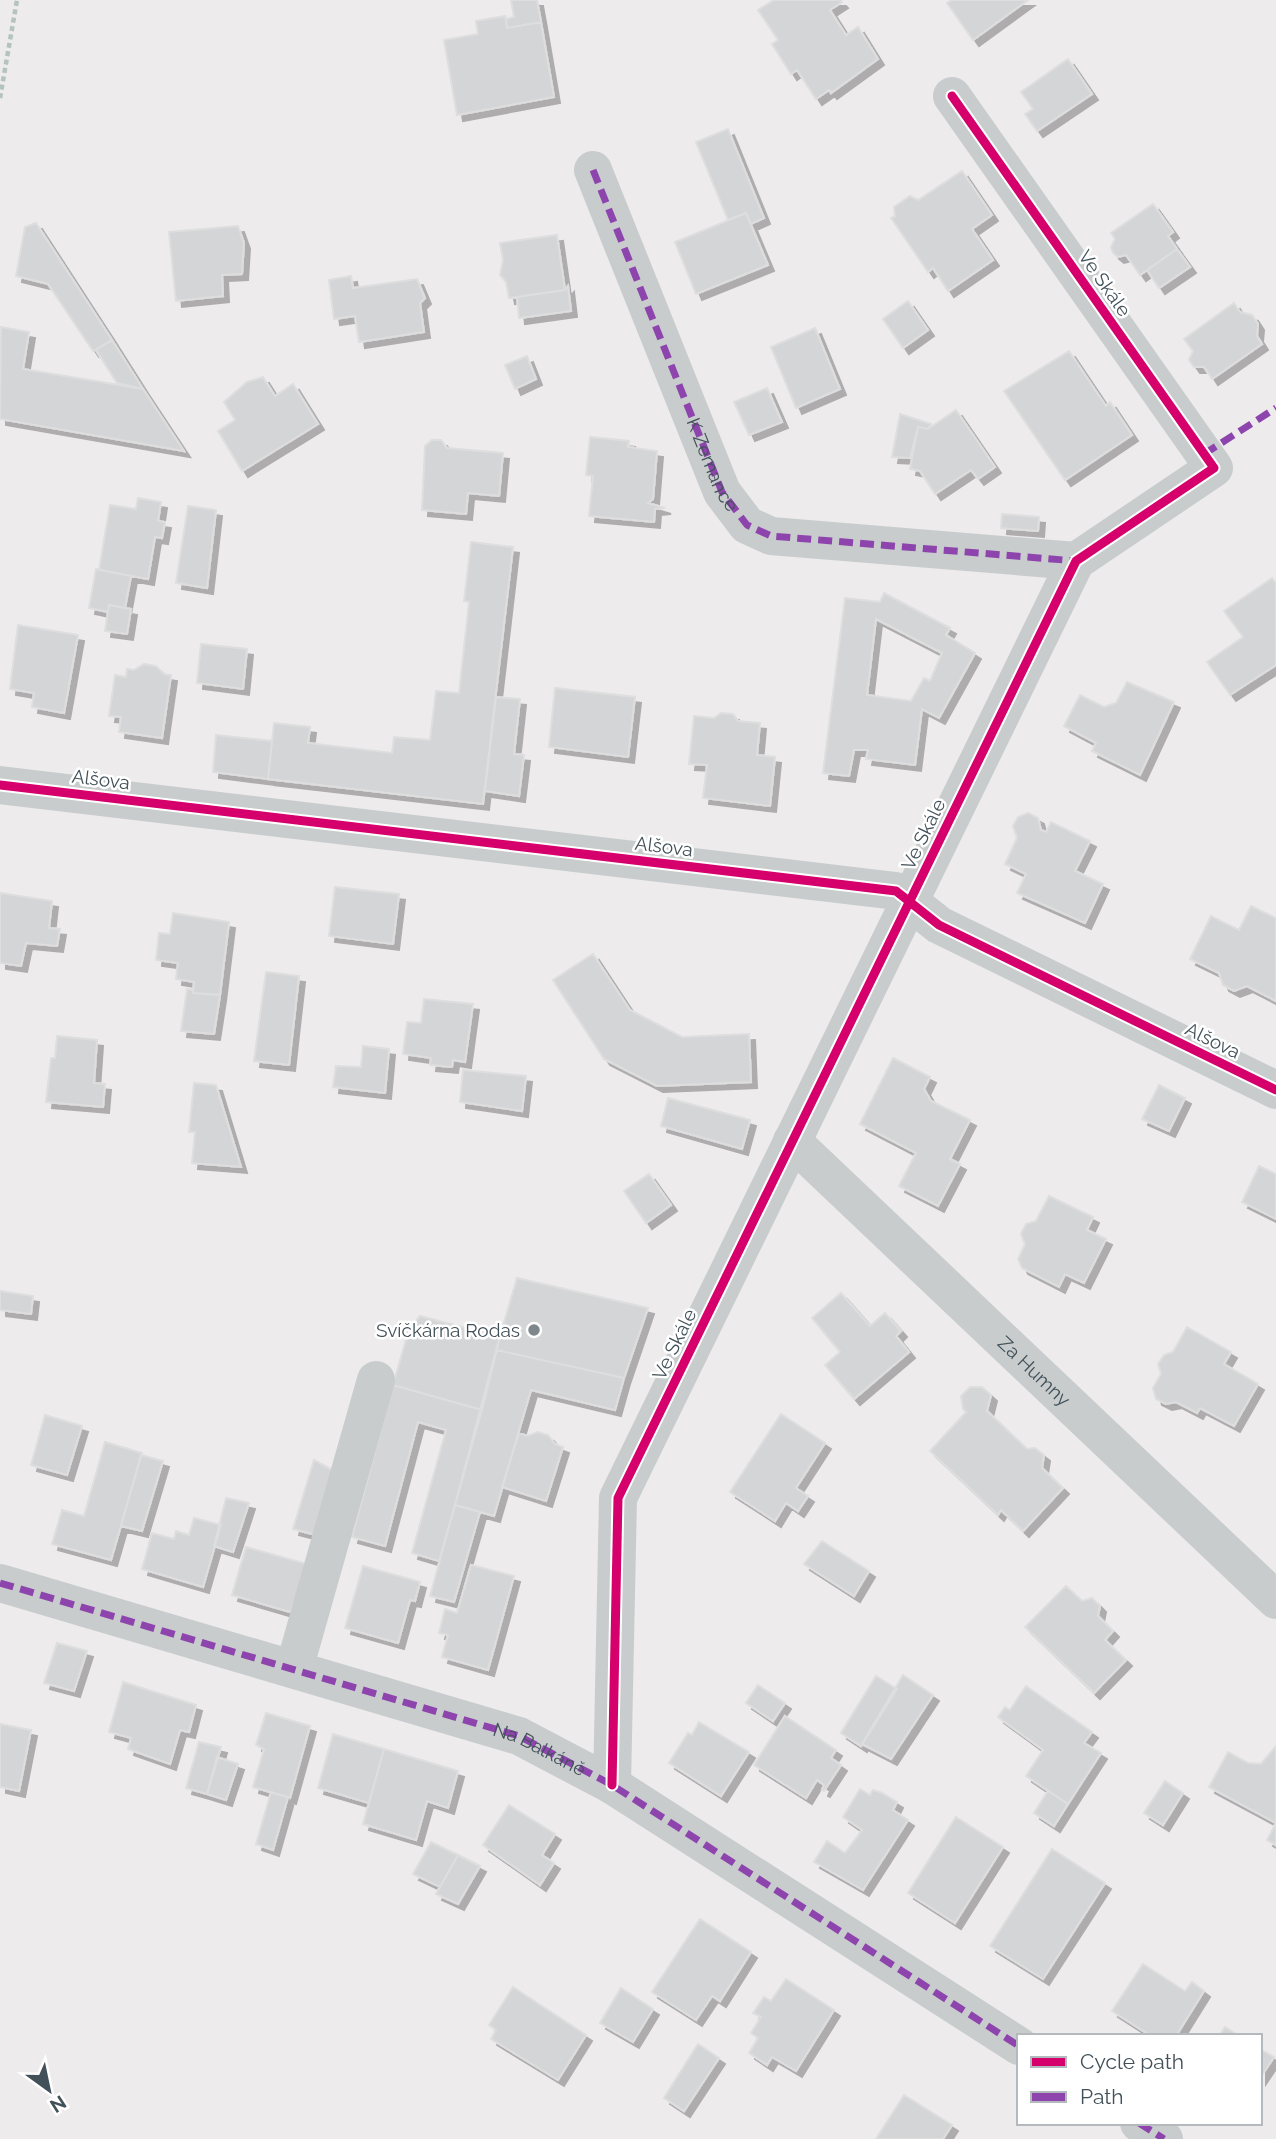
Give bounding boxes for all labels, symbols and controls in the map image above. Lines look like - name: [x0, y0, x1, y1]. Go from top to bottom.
- street label: Ve Skále: [1074, 246, 1136, 320]
- street label: K Zemance: [682, 415, 744, 516]
- street label: Alšova: [71, 765, 131, 793]
- street label: Ve Skále: [896, 795, 950, 873]
- street label: Alšova: [634, 832, 694, 860]
- street label: Alšova: [1182, 1017, 1244, 1063]
- street label: Ve Skále: [647, 1305, 701, 1383]
- place label: Svíčkárna Rodas: [376, 1319, 520, 1341]
- marker: Svíčkárna Rodas: [526, 1322, 542, 1338]
- street label: Za Humny: [994, 1331, 1075, 1410]
- street label: Na Balkáně: [491, 1718, 590, 1780]
- legend: [1017, 2034, 1262, 2125]
- text: Cycle path: [1080, 2049, 1184, 2074]
- north arrow: [14, 2055, 84, 2125]
- text: Path: [1080, 2084, 1124, 2109]
- text: N: [46, 2091, 70, 2117]

